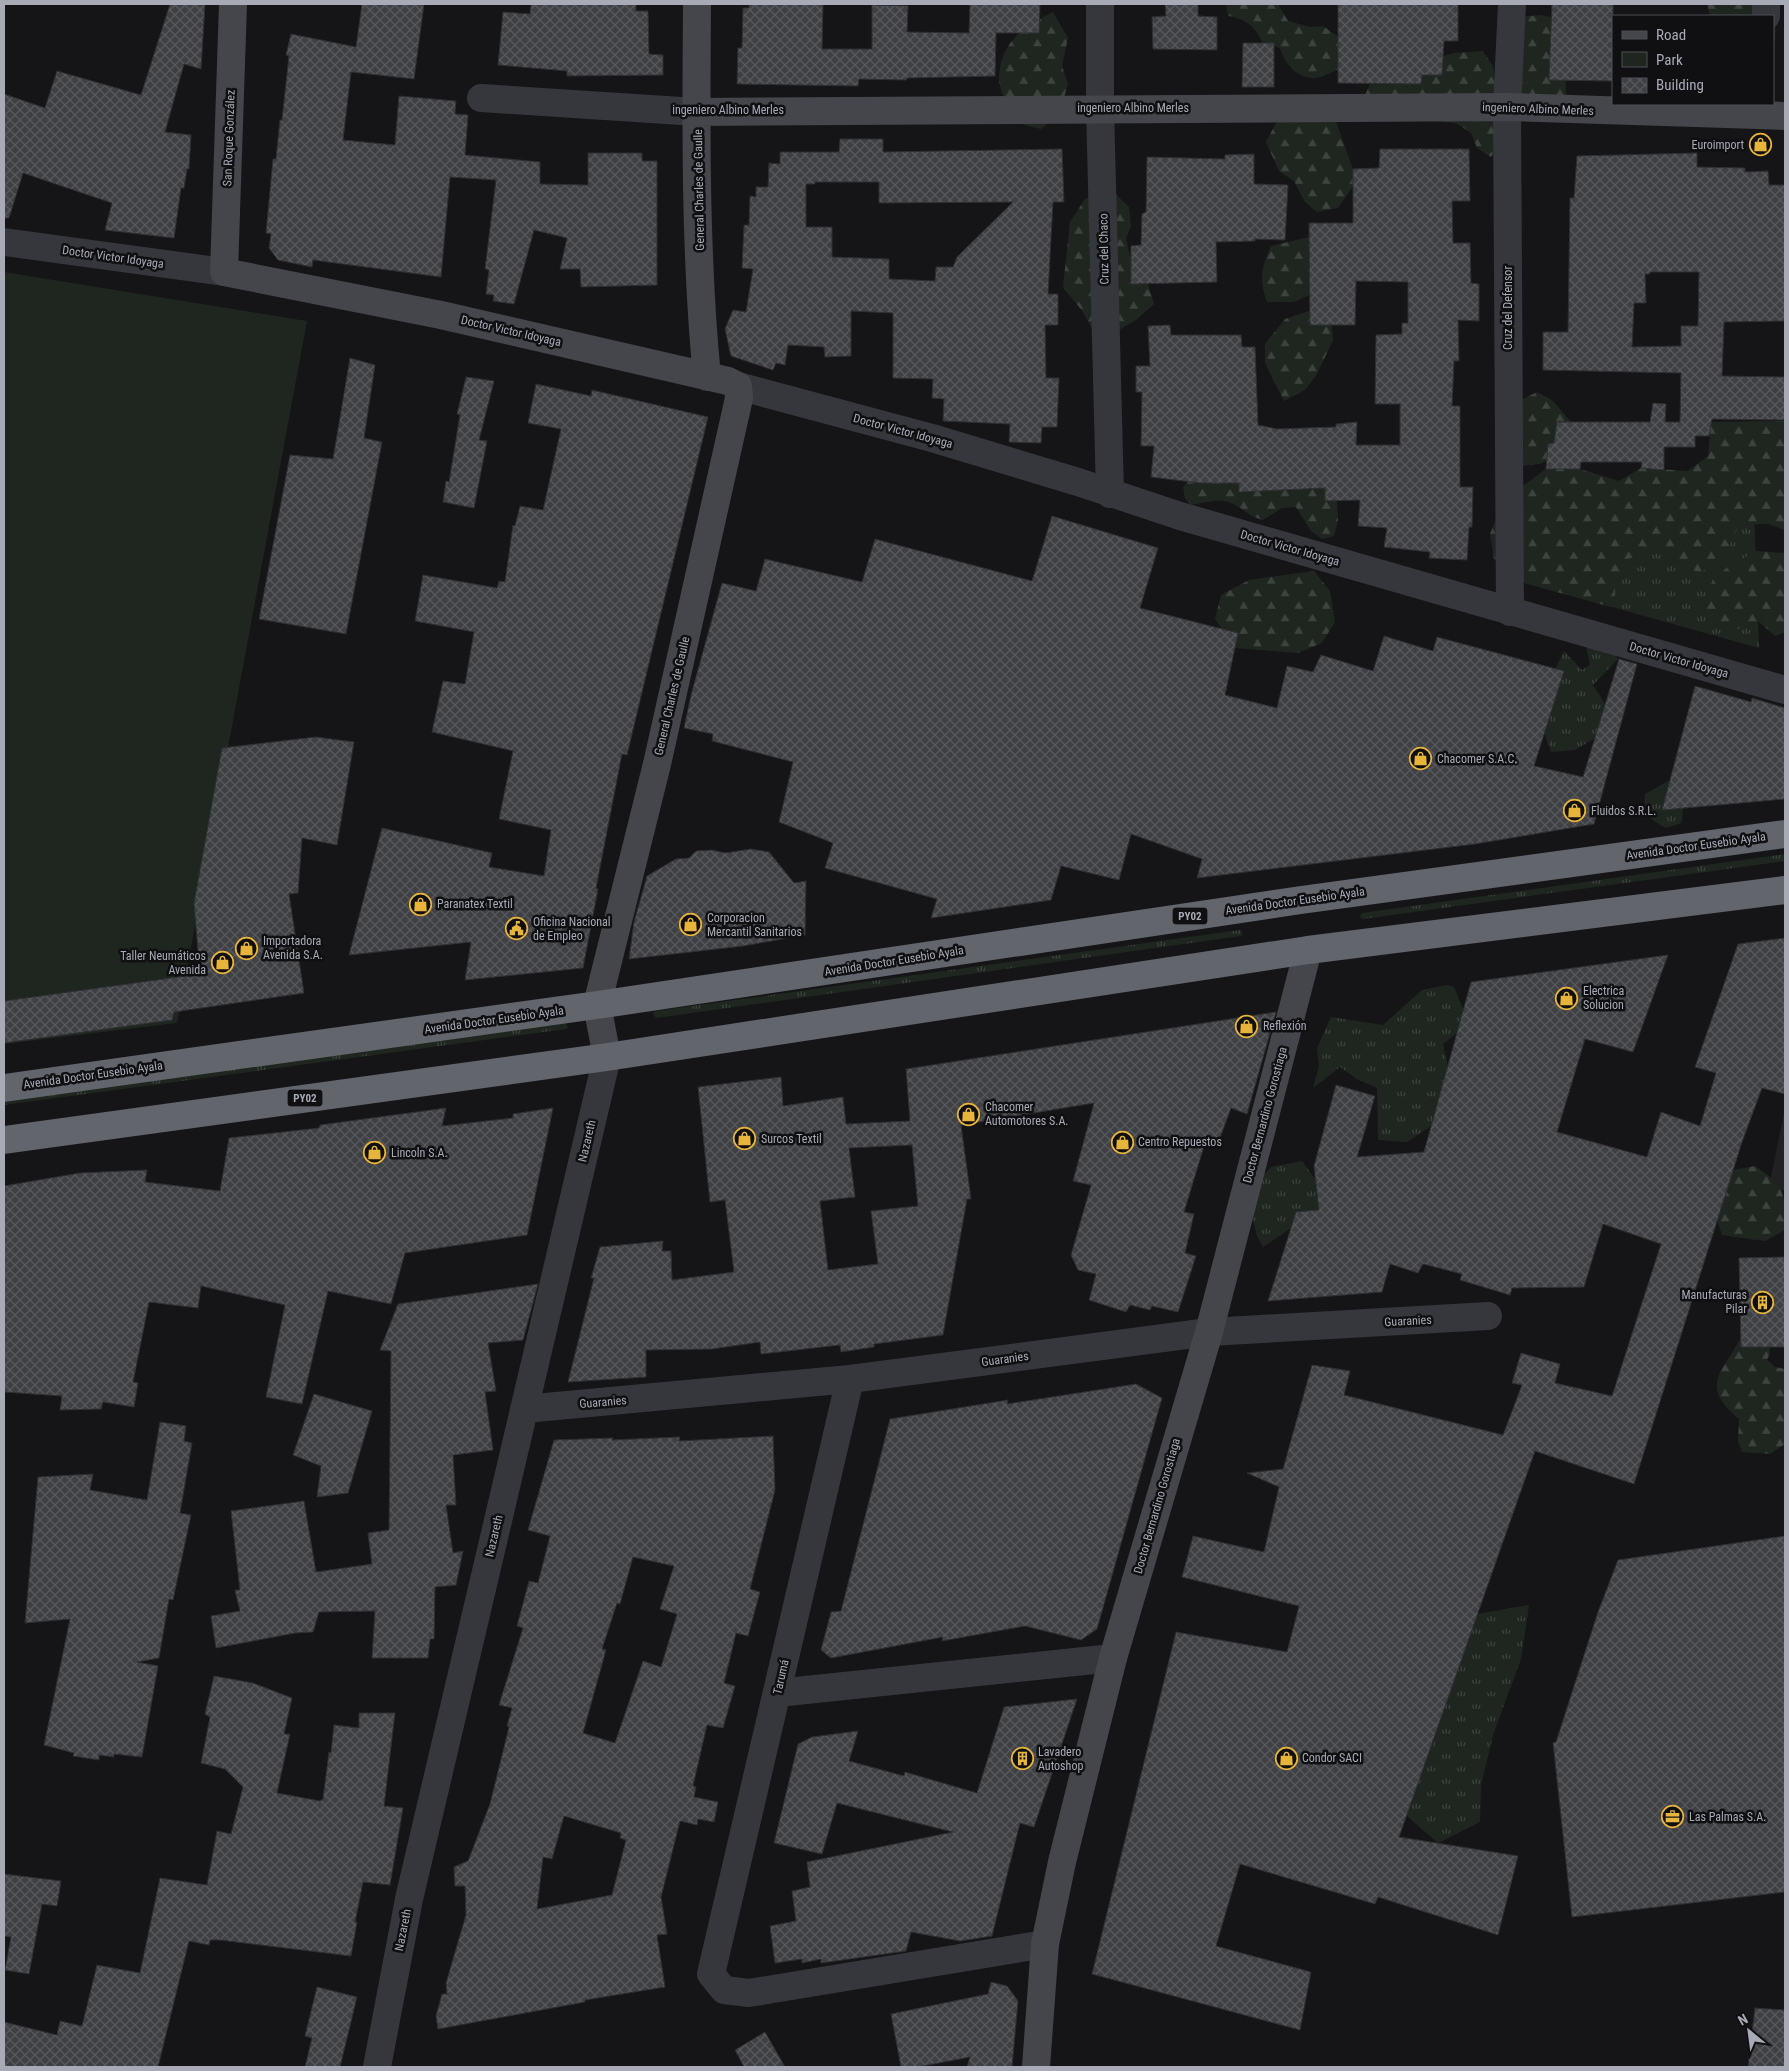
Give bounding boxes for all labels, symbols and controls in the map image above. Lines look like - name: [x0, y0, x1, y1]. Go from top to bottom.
- legend: [1612, 15, 1774, 105]
- text: Road: [1656, 26, 1686, 44]
- text: Park: [1656, 51, 1683, 69]
- text: Building: [1656, 76, 1704, 94]
- street label: San Roque González: [220, 89, 238, 187]
- street label: ingeniero Albino Merles: [1482, 100, 1594, 118]
- street label: ingeniero Albino Merles: [1077, 101, 1189, 115]
- street label: ingeniero Albino Merles: [672, 103, 784, 117]
- street label: General Charles de Gaulle: [691, 129, 707, 251]
- shop icon: Euroimport: [1748, 133, 1772, 157]
- place label: Euroimport: [1692, 138, 1744, 152]
- street label: Cruz del Chaco: [1096, 213, 1112, 285]
- street label: Doctor Victor Idoyaga: [61, 243, 165, 271]
- street label: Cruz del Defensor: [1501, 266, 1515, 350]
- street label: Doctor Victor Idoyaga: [460, 313, 563, 349]
- street label: Doctor Victor Idoyaga: [852, 411, 955, 451]
- street label: Doctor Victor Idoyaga: [1239, 527, 1341, 569]
- street label: General Charles de Gaulle: [652, 635, 693, 757]
- street label: Doctor Victor Idoyaga: [1628, 639, 1730, 681]
- shop icon: Chacomer S.A.C.: [1409, 747, 1433, 771]
- place label: Chacomer S.A.C.: [1437, 752, 1517, 766]
- shop icon: Fluidos S.R.L.: [1563, 799, 1587, 823]
- place label: Fluidos S.R.L.: [1591, 804, 1656, 818]
- street label: Avenida Doctor Eusebio Ayala: [1625, 829, 1767, 863]
- street label: Avenida Doctor Eusebio Ayala: [1224, 884, 1366, 918]
- shop icon: Paranatex Textil: [409, 892, 433, 916]
- place label: Paranatex Textil: [437, 897, 513, 911]
- road number: PY02: [1172, 908, 1208, 924]
- place label: Corporacion Mercantil Sanitarios: [707, 911, 802, 939]
- shop icon: Corporacion Mercantil Sanitarios: [679, 913, 703, 937]
- place label: Oficina Nacional de Empleo: [533, 915, 611, 943]
- public building icon: Oficina Nacional de Empleo: [505, 917, 529, 941]
- place label: Importadora Avenida S.A.: [263, 934, 323, 962]
- shop icon: Importadora Avenida S.A.: [235, 936, 259, 960]
- street label: Avenida Doctor Eusebio Ayala: [823, 943, 965, 979]
- place label: Taller Neumáticos Avenida: [120, 949, 206, 977]
- shop icon: Taller Neumáticos Avenida: [210, 951, 234, 975]
- place label: Electrica Solucion: [1583, 984, 1624, 1012]
- shop icon: Electrica Solucion: [1555, 986, 1579, 1010]
- street label: Avenida Doctor Eusebio Ayala: [423, 1003, 565, 1037]
- shop icon: Reflexión: [1235, 1014, 1259, 1038]
- place label: Reflexión: [1263, 1019, 1307, 1033]
- street label: Doctor Bernardino Gorostiaga: [1240, 1045, 1290, 1185]
- street label: Avenida Doctor Eusebio Ayala: [22, 1058, 164, 1092]
- road number: PY02: [288, 1090, 322, 1106]
- place label: Chacomer Automotores S.A.: [985, 1100, 1069, 1128]
- shop icon: Chacomer Automotores S.A.: [957, 1102, 981, 1126]
- street label: Nazareth: [575, 1118, 599, 1163]
- shop icon: Surcos Textil: [733, 1127, 757, 1151]
- shop icon: Centro Repuestos: [1110, 1130, 1134, 1154]
- place label: Surcos Textil: [761, 1132, 822, 1146]
- place label: Centro Repuestos: [1138, 1135, 1222, 1149]
- shop icon: Lincoln S.A.: [363, 1141, 387, 1165]
- place label: Lincoln S.A.: [391, 1146, 448, 1160]
- place label: Manufacturas Pilar: [1681, 1288, 1747, 1316]
- building icon: Manufacturas Pilar: [1751, 1290, 1775, 1314]
- street label: Guaranies: [1384, 1313, 1432, 1329]
- street label: Guaranies: [981, 1349, 1029, 1369]
- street label: Guaranies: [579, 1393, 627, 1411]
- street label: Doctor Bernardino Gorostiaga: [1131, 1436, 1183, 1575]
- street label: Nazareth: [482, 1513, 506, 1558]
- street label: Tarumá: [770, 1658, 792, 1696]
- place label: Lavadero Autoshop: [1038, 1745, 1083, 1773]
- shop icon: Condor SACI: [1274, 1746, 1298, 1770]
- building icon: Lavadero Autoshop: [1010, 1747, 1034, 1771]
- place label: Condor SACI: [1302, 1751, 1362, 1765]
- office icon: Las Palmas S.A.: [1661, 1805, 1685, 1829]
- place label: Las Palmas S.A.: [1689, 1810, 1766, 1824]
- street label: Nazareth: [392, 1907, 414, 1952]
- north arrow: [1724, 2006, 1774, 2056]
- text: N: [1735, 2011, 1750, 2029]

